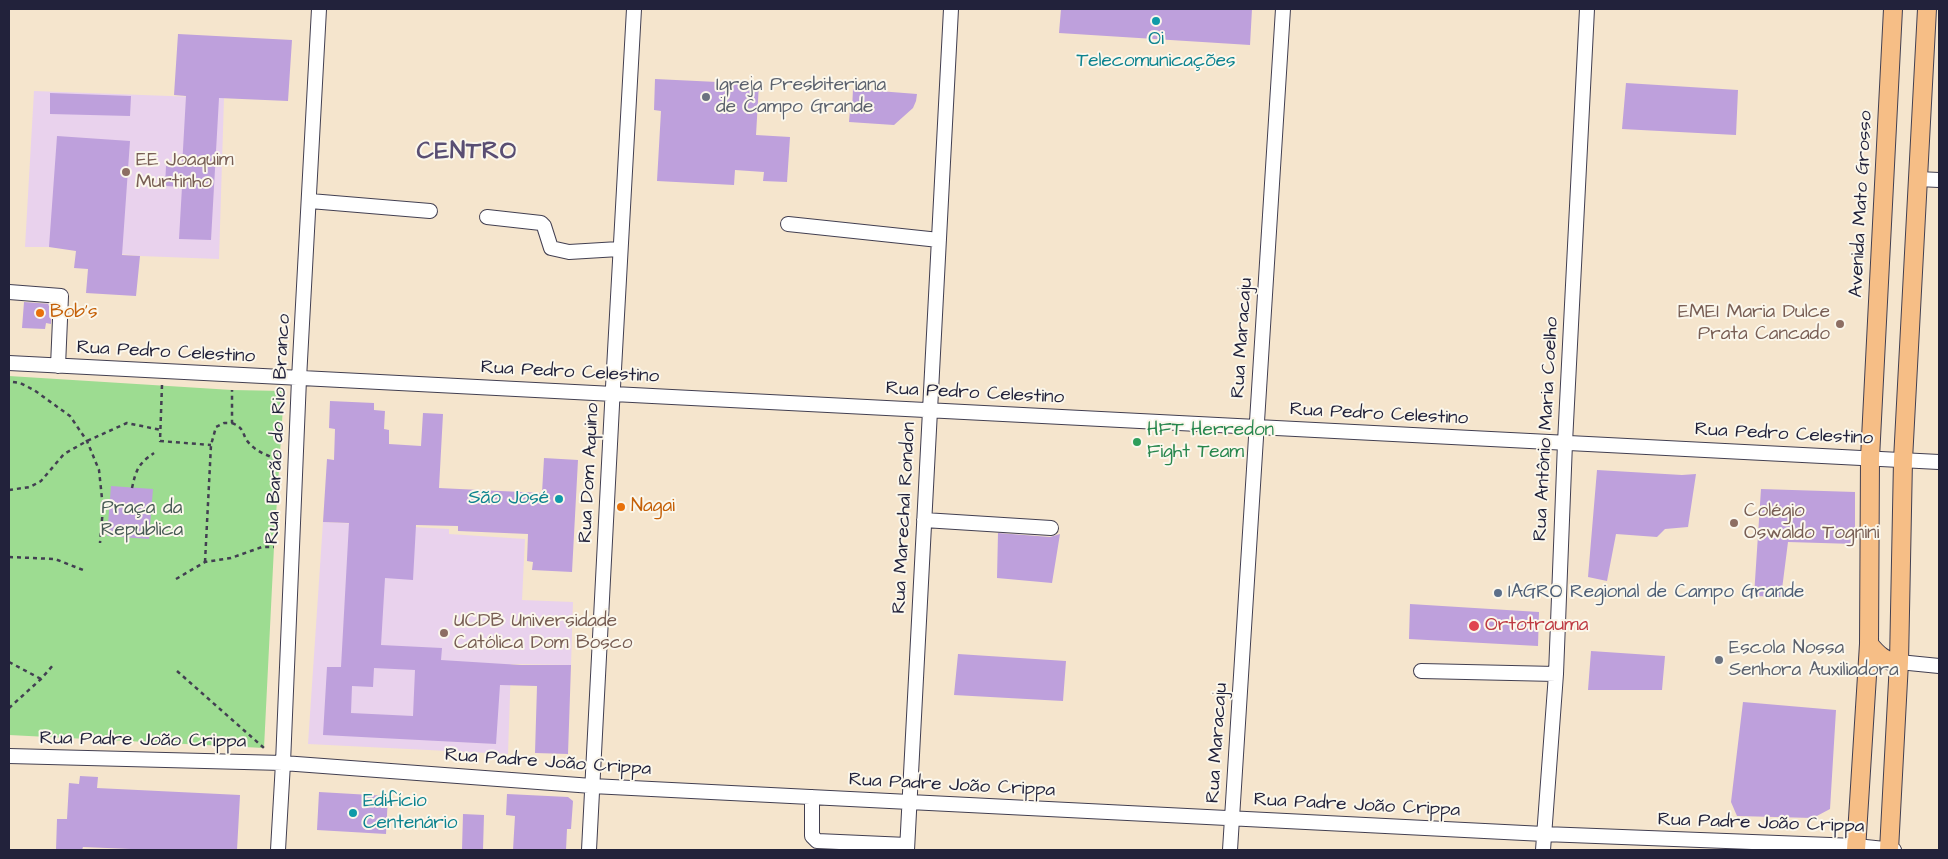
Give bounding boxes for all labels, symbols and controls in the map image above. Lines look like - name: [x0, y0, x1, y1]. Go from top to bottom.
- marker: Oi Telecomunicações: [1150, 15, 1162, 27]
- place label: Oi Telecomunicações: [1076, 29, 1236, 73]
- place label: Igreja Presbiteriana de Campo Grande: [716, 75, 886, 119]
- marker: Igreja Presbiteriana de Campo Grande: [700, 91, 712, 103]
- street label: Avenida Mato Grosso: [1846, 110, 1878, 298]
- district label: CENTRO: [416, 139, 518, 167]
- place label: EE Joaquim Murtinho: [136, 150, 234, 194]
- marker: EE Joaquim Murtinho: [120, 166, 132, 178]
- street label: Rua Maracaju: [1227, 277, 1259, 399]
- place label: Bob's: [50, 302, 97, 324]
- place label: EMEI Maria Dulce Prata Cancado: [1678, 302, 1830, 346]
- marker: Bob's: [34, 307, 46, 319]
- street label: Rua Barão do Rio Branco: [262, 313, 296, 545]
- street label: Rua Antônio Maria Coelho: [1530, 316, 1564, 542]
- marker: EMEI Maria Dulce Prata Cancado: [1834, 318, 1846, 330]
- street label: Rua Pedro Celestino: [76, 337, 256, 369]
- street label: Rua Pedro Celestino: [480, 357, 660, 389]
- street label: Rua Pedro Celestino: [885, 378, 1065, 410]
- street label: Rua Pedro Celestino: [1289, 399, 1469, 431]
- street label: Rua Dom Aquino: [575, 402, 605, 544]
- street label: Rua Pedro Celestino: [1694, 419, 1874, 451]
- place label: HFT Herredon Fight Team: [1147, 420, 1274, 464]
- street label: Rua Marechal Rondon: [889, 422, 921, 614]
- marker: HFT Herredon Fight Team: [1131, 436, 1143, 448]
- place label: São José: [468, 488, 549, 510]
- marker: São José: [553, 493, 565, 505]
- place label: Nagai: [631, 496, 675, 518]
- park label: Praça da Republica: [101, 498, 183, 542]
- marker: Nagai: [615, 501, 627, 513]
- place label: Colégio Oswaldo Tognini: [1744, 501, 1879, 545]
- marker: Colégio Oswaldo Tognini: [1728, 517, 1740, 529]
- place label: IAGRO Regional de Campo Grande: [1508, 582, 1804, 604]
- marker: IAGRO Regional de Campo Grande: [1492, 587, 1504, 599]
- place label: UCDB Universidade Católica Dom Bosco: [454, 611, 632, 655]
- place label: Ortotrauma: [1485, 615, 1589, 637]
- marker: Ortotrauma: [1467, 619, 1481, 633]
- marker: UCDB Universidade Católica Dom Bosco: [438, 627, 450, 639]
- place label: Escola Nossa Senhora Auxiliadora: [1729, 638, 1899, 682]
- marker: Escola Nossa Senhora Auxiliadora: [1713, 654, 1725, 666]
- street label: Rua Maracaju: [1202, 682, 1234, 804]
- street label: Rua Padre João Crippa: [39, 728, 247, 754]
- street label: Rua Padre João Crippa: [444, 744, 652, 782]
- street label: Rua Padre João Crippa: [848, 769, 1056, 803]
- street label: Rua Padre João Crippa: [1253, 789, 1461, 823]
- place label: Edifício Centenário: [363, 791, 457, 835]
- marker: Edifício Centenário: [347, 807, 359, 819]
- street label: Rua Padre João Crippa: [1657, 809, 1865, 839]

